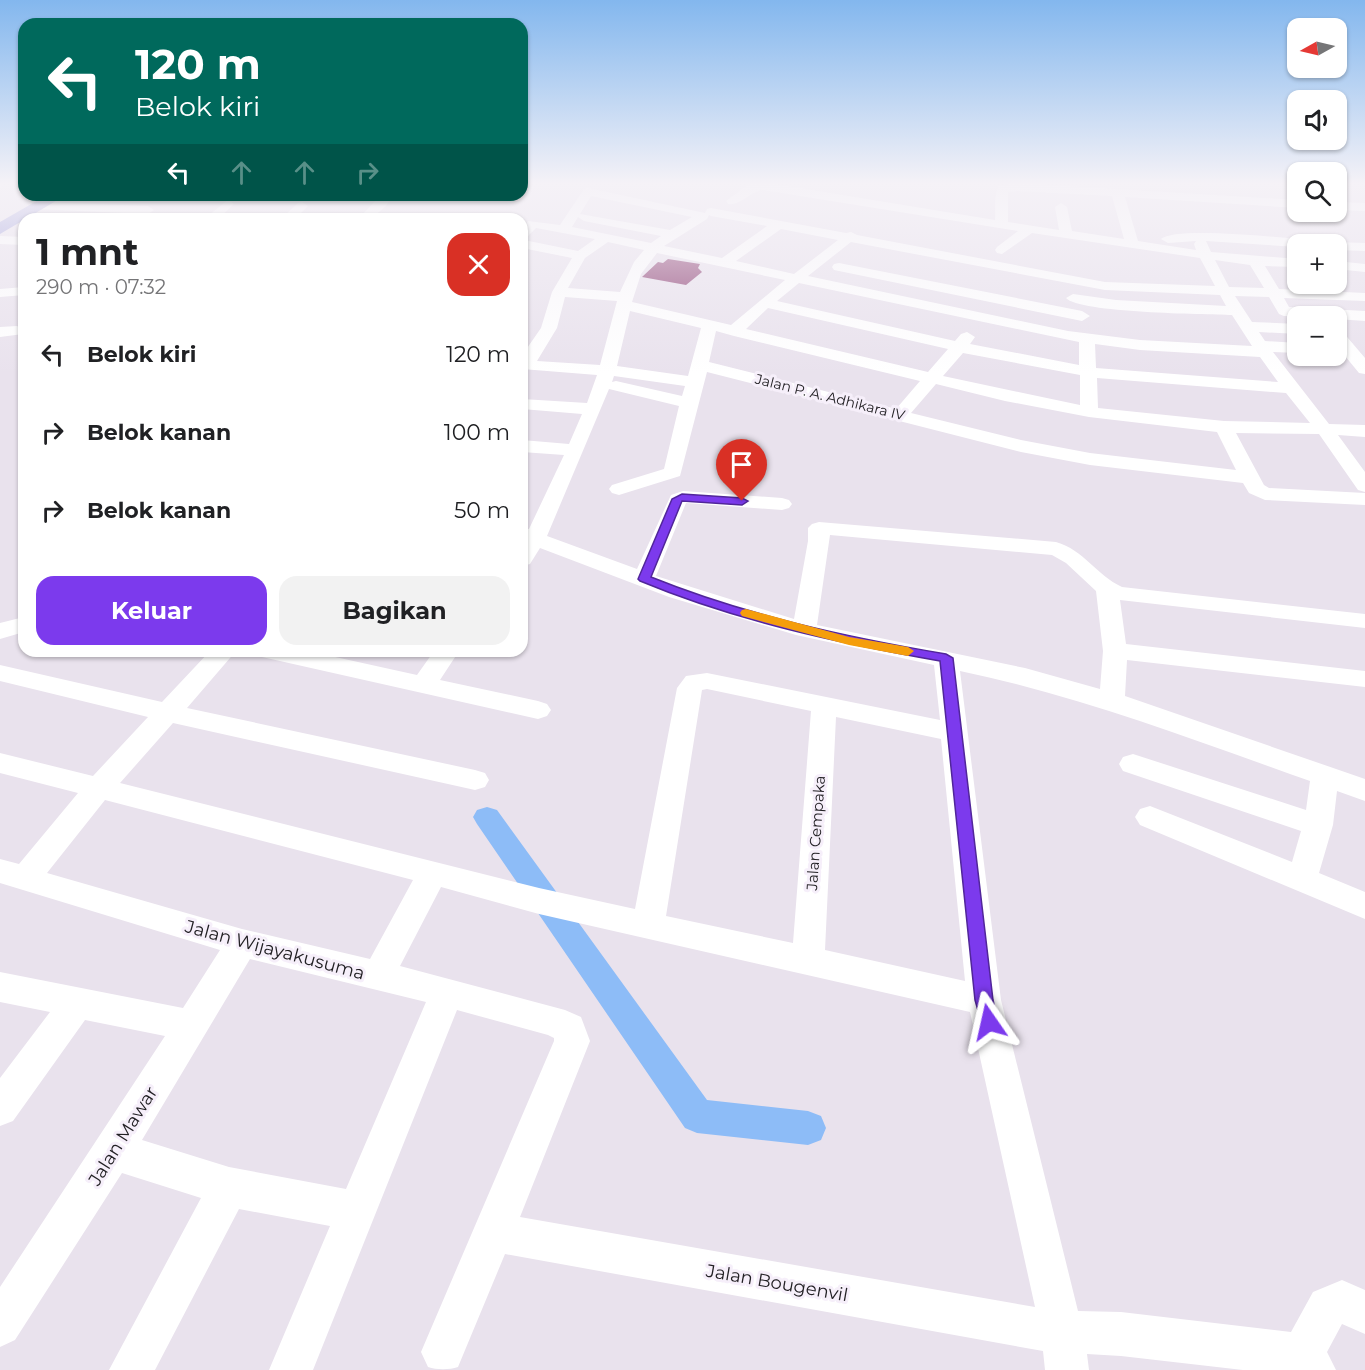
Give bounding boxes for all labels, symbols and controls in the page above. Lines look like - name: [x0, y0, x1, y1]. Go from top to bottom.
- north arrow: [1287, 18, 1347, 78]
- map controls: [1287, 18, 1347, 366]
- text: 120 m: [135, 38, 261, 90]
- icon: left: [36, 42, 114, 120]
- text: Belok kiri: [135, 90, 260, 123]
- button: sound: [1287, 90, 1347, 150]
- icon: left: [162, 156, 195, 189]
- icon: ahead: [225, 156, 258, 189]
- icon: ahead: [288, 156, 321, 189]
- icon: right: [351, 156, 384, 189]
- button: search: [1287, 162, 1347, 222]
- text: 1 mnt: [36, 230, 139, 274]
- button: close: [447, 233, 510, 296]
- button: +: [1287, 234, 1347, 294]
- text: 290 m · 07:32: [36, 275, 166, 299]
- button: −: [1287, 306, 1347, 366]
- icon: left: [36, 338, 69, 371]
- text: Belok kiri: [87, 341, 196, 368]
- text: 120 m: [446, 341, 510, 368]
- street label: Jalan P. A. Adhikara IV: [752, 369, 907, 424]
- icon: right: [36, 416, 69, 449]
- text: Belok kanan: [87, 419, 231, 446]
- text: 100 m: [444, 419, 510, 446]
- pin: [716, 439, 767, 501]
- icon: arrive: [725, 448, 758, 481]
- icon: right: [36, 494, 69, 527]
- text: Belok kanan: [87, 497, 231, 524]
- text: 50 m: [454, 497, 510, 524]
- button: Keluar: [36, 576, 267, 645]
- button: Bagikan: [279, 576, 510, 645]
- street label: Jalan Cempaka: [802, 775, 829, 892]
- street label: Jalan Wijayakusuma: [182, 915, 367, 985]
- position arrow: [957, 990, 1021, 1054]
- street label: Jalan Mawar: [83, 1082, 162, 1191]
- street label: Jalan Bougenvil: [703, 1260, 850, 1306]

